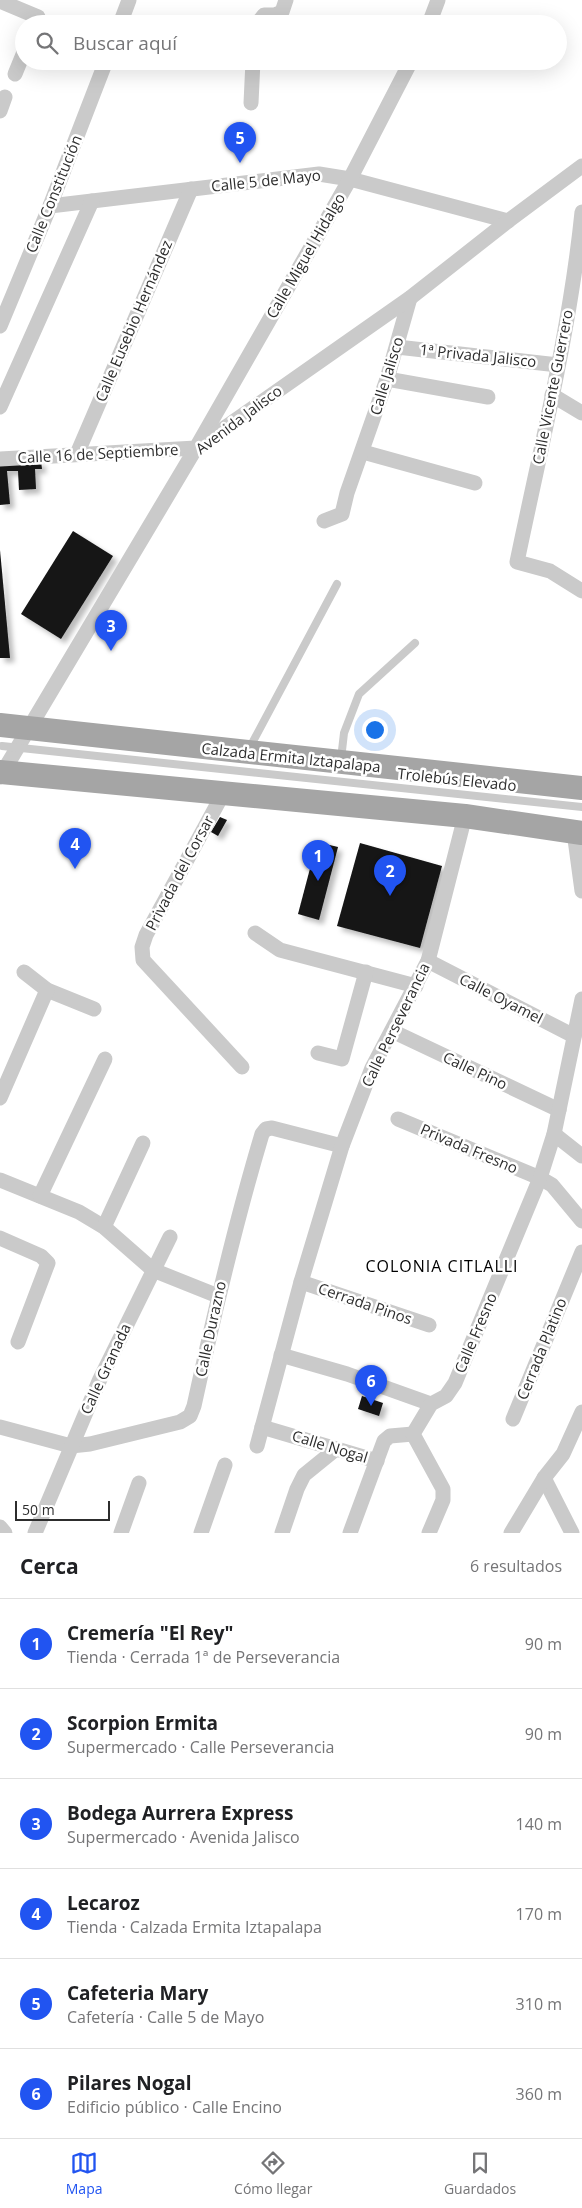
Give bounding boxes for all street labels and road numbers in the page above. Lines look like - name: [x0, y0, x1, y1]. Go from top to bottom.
- street label: Calle Constitución: [20, 132, 86, 255]
- street label: Calle 5 de Mayo: [210, 164, 322, 196]
- street label: Calle Miguel Hidalgo: [261, 189, 349, 322]
- street label: Calle Eusebio Hernández: [90, 237, 176, 404]
- street label: Calle Vicente Guerrero: [527, 308, 577, 466]
- street label: Calle Jalisco: [365, 334, 407, 417]
- street label: 1ª Privada Jalisco: [419, 339, 537, 371]
- street label: Avenida Jalisco: [191, 380, 286, 458]
- street label: Calle 16 de Septiembre: [17, 439, 179, 467]
- street label: Calzada Ermita Iztapalapa: [200, 738, 382, 776]
- street label: Trolebús Elevado: [397, 763, 518, 795]
- street label: Privada del Corsar: [140, 811, 218, 934]
- street label: Calle Perseverancia: [356, 959, 434, 1090]
- street label: Calle Oyamel: [456, 968, 547, 1028]
- street label: Calle Pino: [440, 1047, 511, 1094]
- street label: Privada Fresno: [418, 1119, 521, 1178]
- street label: Cerrada Pinos: [316, 1278, 415, 1328]
- street label: Calle Durazno: [190, 1279, 230, 1379]
- street label: Calle Fresno: [449, 1289, 501, 1376]
- street label: Cerrada Platino: [511, 1295, 571, 1403]
- street label: Calle Granada: [75, 1320, 135, 1417]
- street label: Calle Nogal: [290, 1425, 371, 1467]

